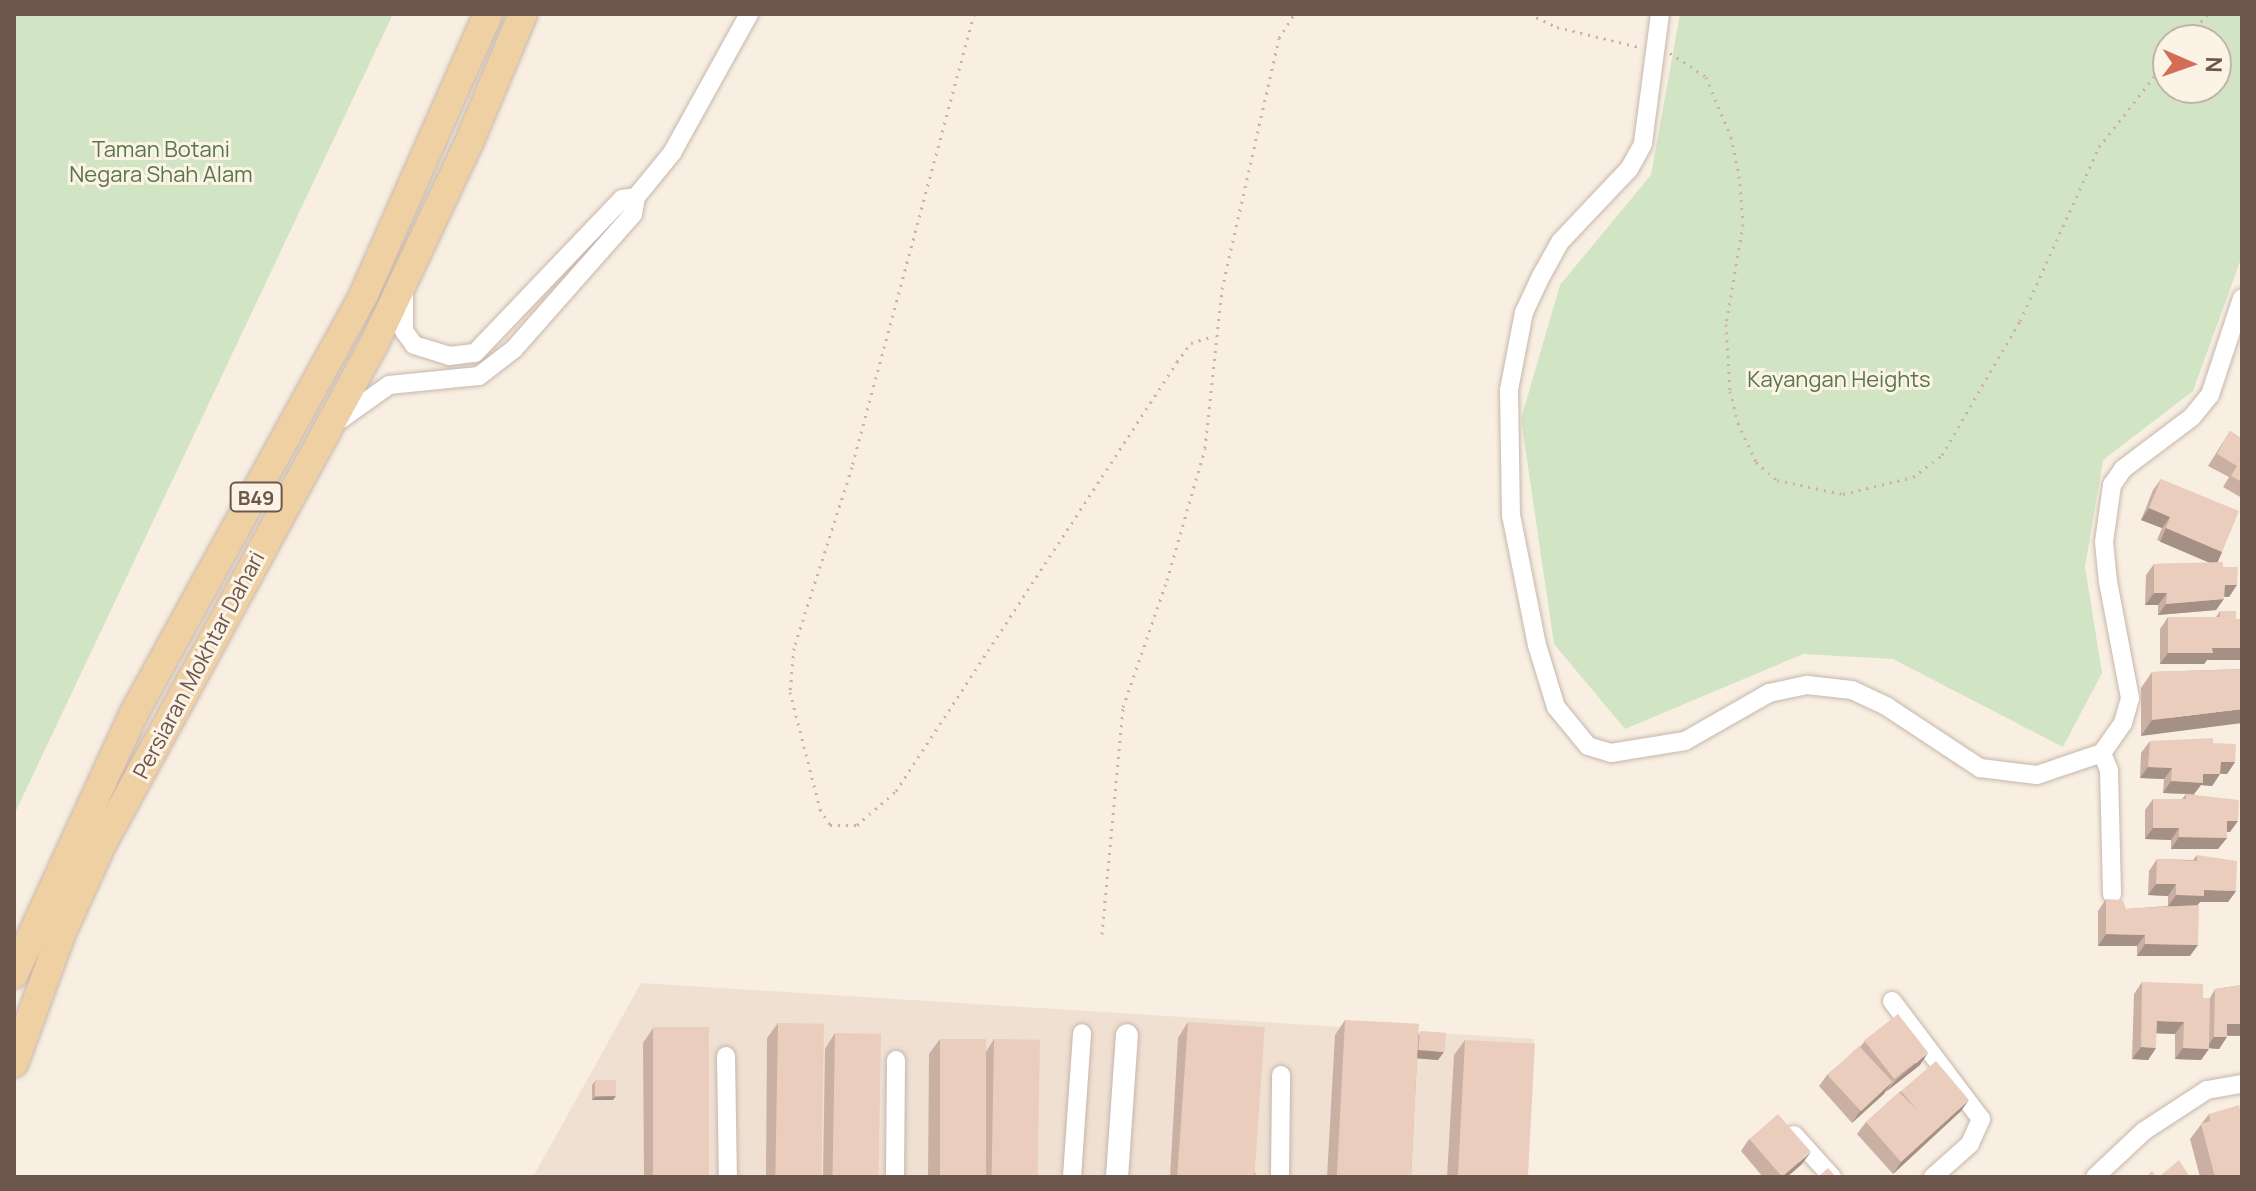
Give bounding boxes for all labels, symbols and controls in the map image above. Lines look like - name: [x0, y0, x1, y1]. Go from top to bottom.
- north arrow: [2152, 24, 2232, 104]
- text: N: [2199, 56, 2229, 73]
- park label: Taman Botani Negara Shah Alam: [69, 136, 253, 188]
- park label: Kayangan Heights: [1747, 367, 1931, 393]
- road number: B49: [228, 481, 284, 513]
- street label: Persiaran Mokhtar Dahari: [128, 547, 270, 783]

